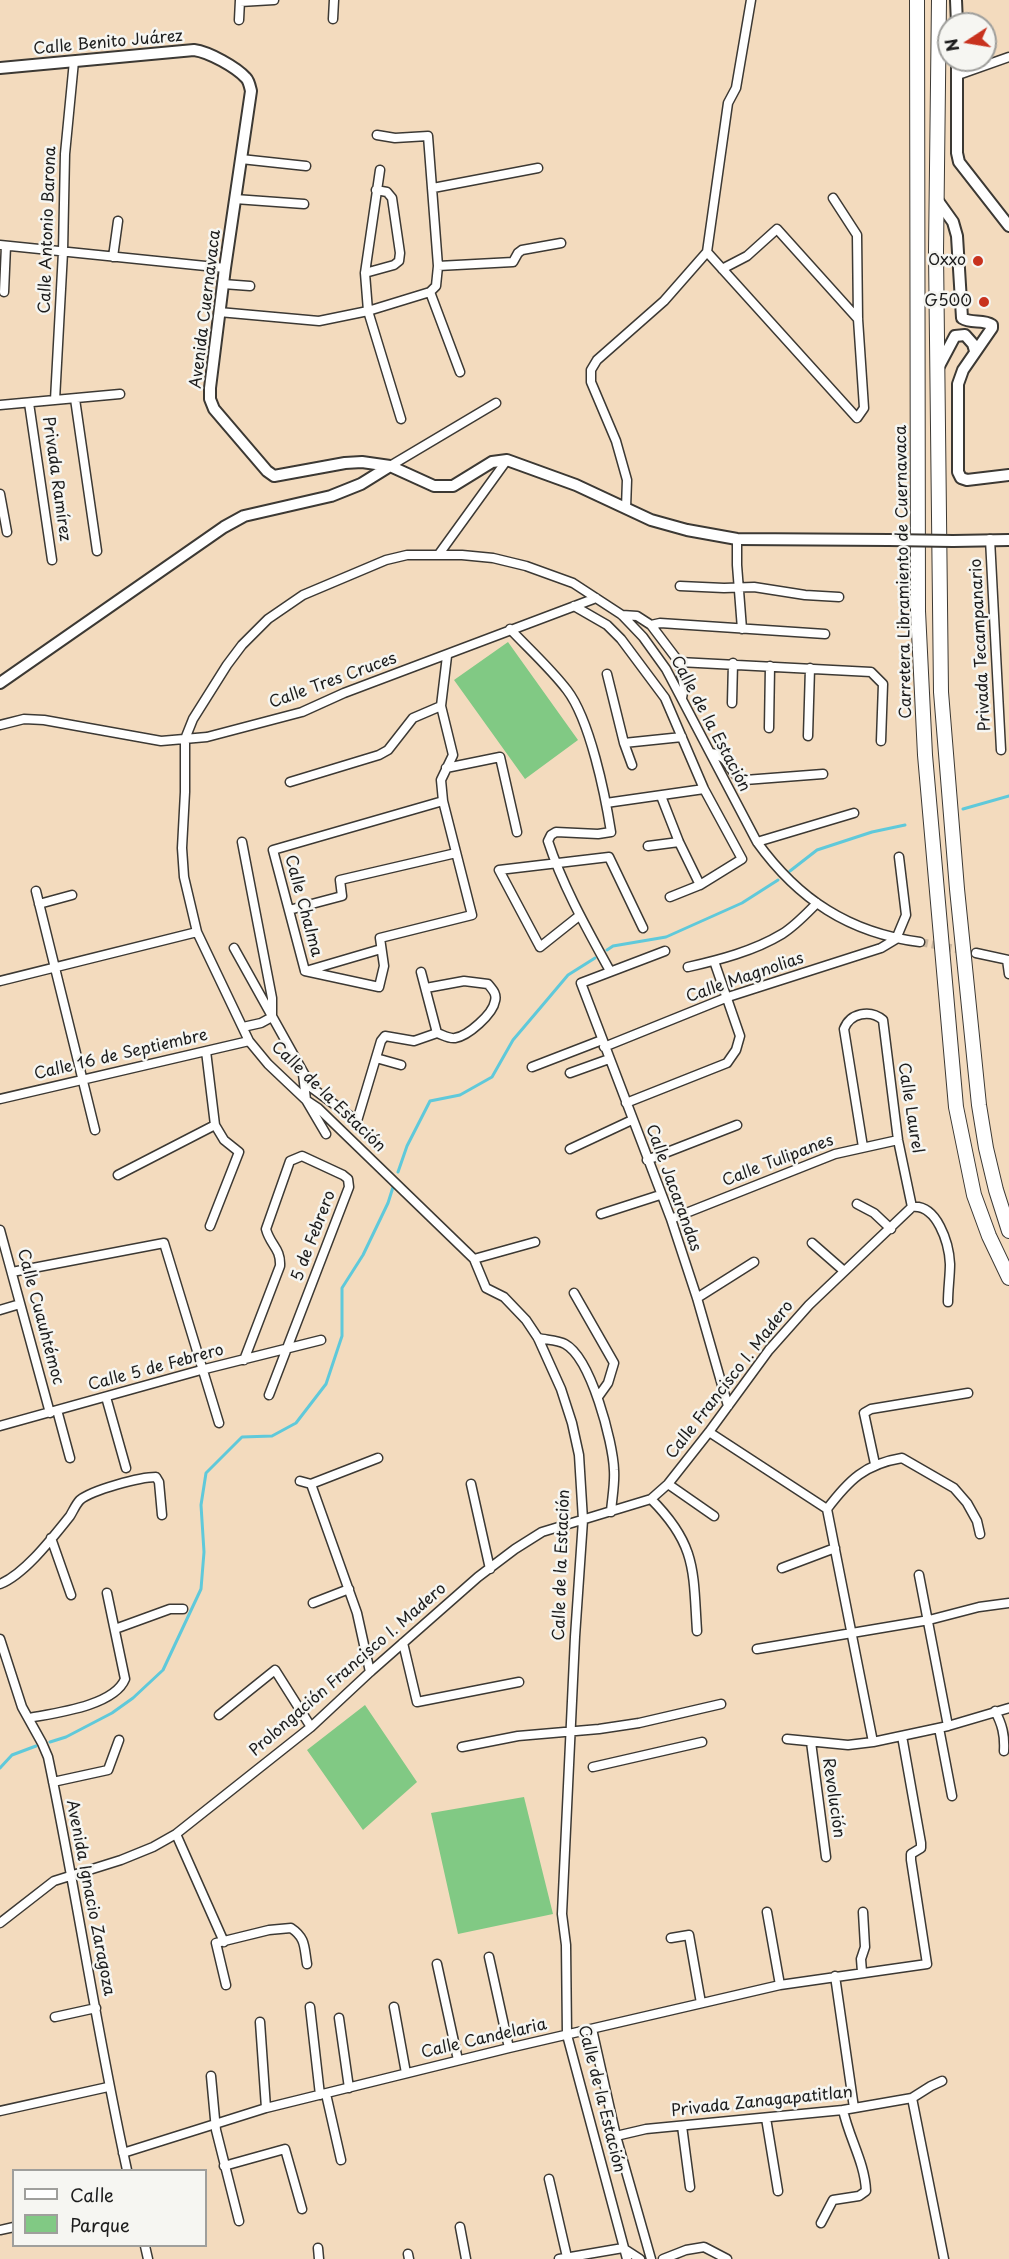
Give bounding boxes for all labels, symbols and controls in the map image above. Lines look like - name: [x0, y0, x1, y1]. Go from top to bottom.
- north arrow: [937, 12, 997, 72]
- street label: Calle Benito Juárez: [32, 27, 184, 59]
- text: N: [938, 37, 964, 54]
- street label: Calle Antonio Barona: [35, 146, 61, 314]
- street label: Avenida Cuernavaca: [187, 228, 225, 390]
- place label: Oxxo: [928, 251, 966, 271]
- marker: Oxxo: [971, 254, 985, 268]
- place label: G500: [924, 292, 972, 312]
- marker: G500: [977, 295, 991, 309]
- street label: Privada Ramírez: [38, 416, 74, 542]
- street label: Carretera Libramiento de Cuernavaca: [892, 425, 916, 719]
- street label: Privada Tecampanario: [967, 558, 995, 732]
- street label: Calle Tres Cruces: [267, 649, 399, 713]
- street label: Calle de la Estación: [666, 653, 754, 795]
- street label: Calle Chalma: [280, 853, 326, 959]
- street label: Calle Magnolias: [684, 949, 806, 1007]
- street label: Calle 16 de Septiembre: [32, 1026, 210, 1084]
- street label: Calle de la Estación: [267, 1038, 389, 1156]
- street label: Calle Laurel: [893, 1061, 927, 1155]
- street label: Calle Jacarandas: [641, 1122, 705, 1254]
- street label: Calle Tulipanes: [720, 1131, 836, 1191]
- street label: 5 de Febrero: [288, 1188, 340, 1284]
- street label: Calle Cuauhtémoc: [13, 1247, 67, 1387]
- street label: Calle Francisco I. Madero: [662, 1297, 798, 1463]
- street label: Calle 5 de Febrero: [86, 1341, 226, 1395]
- street label: Calle de la Estación: [550, 1489, 574, 1641]
- street label: Prolongación Francisco I. Madero: [246, 1579, 450, 1761]
- street label: Revolución: [818, 1757, 848, 1839]
- street label: Avenida Ignacio Zaragoza: [62, 1798, 118, 1998]
- street label: Calle Candelaria: [419, 2015, 549, 2063]
- street label: Calle de la Estación: [573, 2023, 629, 2175]
- street label: Privada Zanagapatitlan: [670, 2083, 854, 2121]
- legend: [12, 2169, 207, 2247]
- text: Calle: [70, 2181, 114, 2208]
- text: Parque: [70, 2211, 130, 2238]

